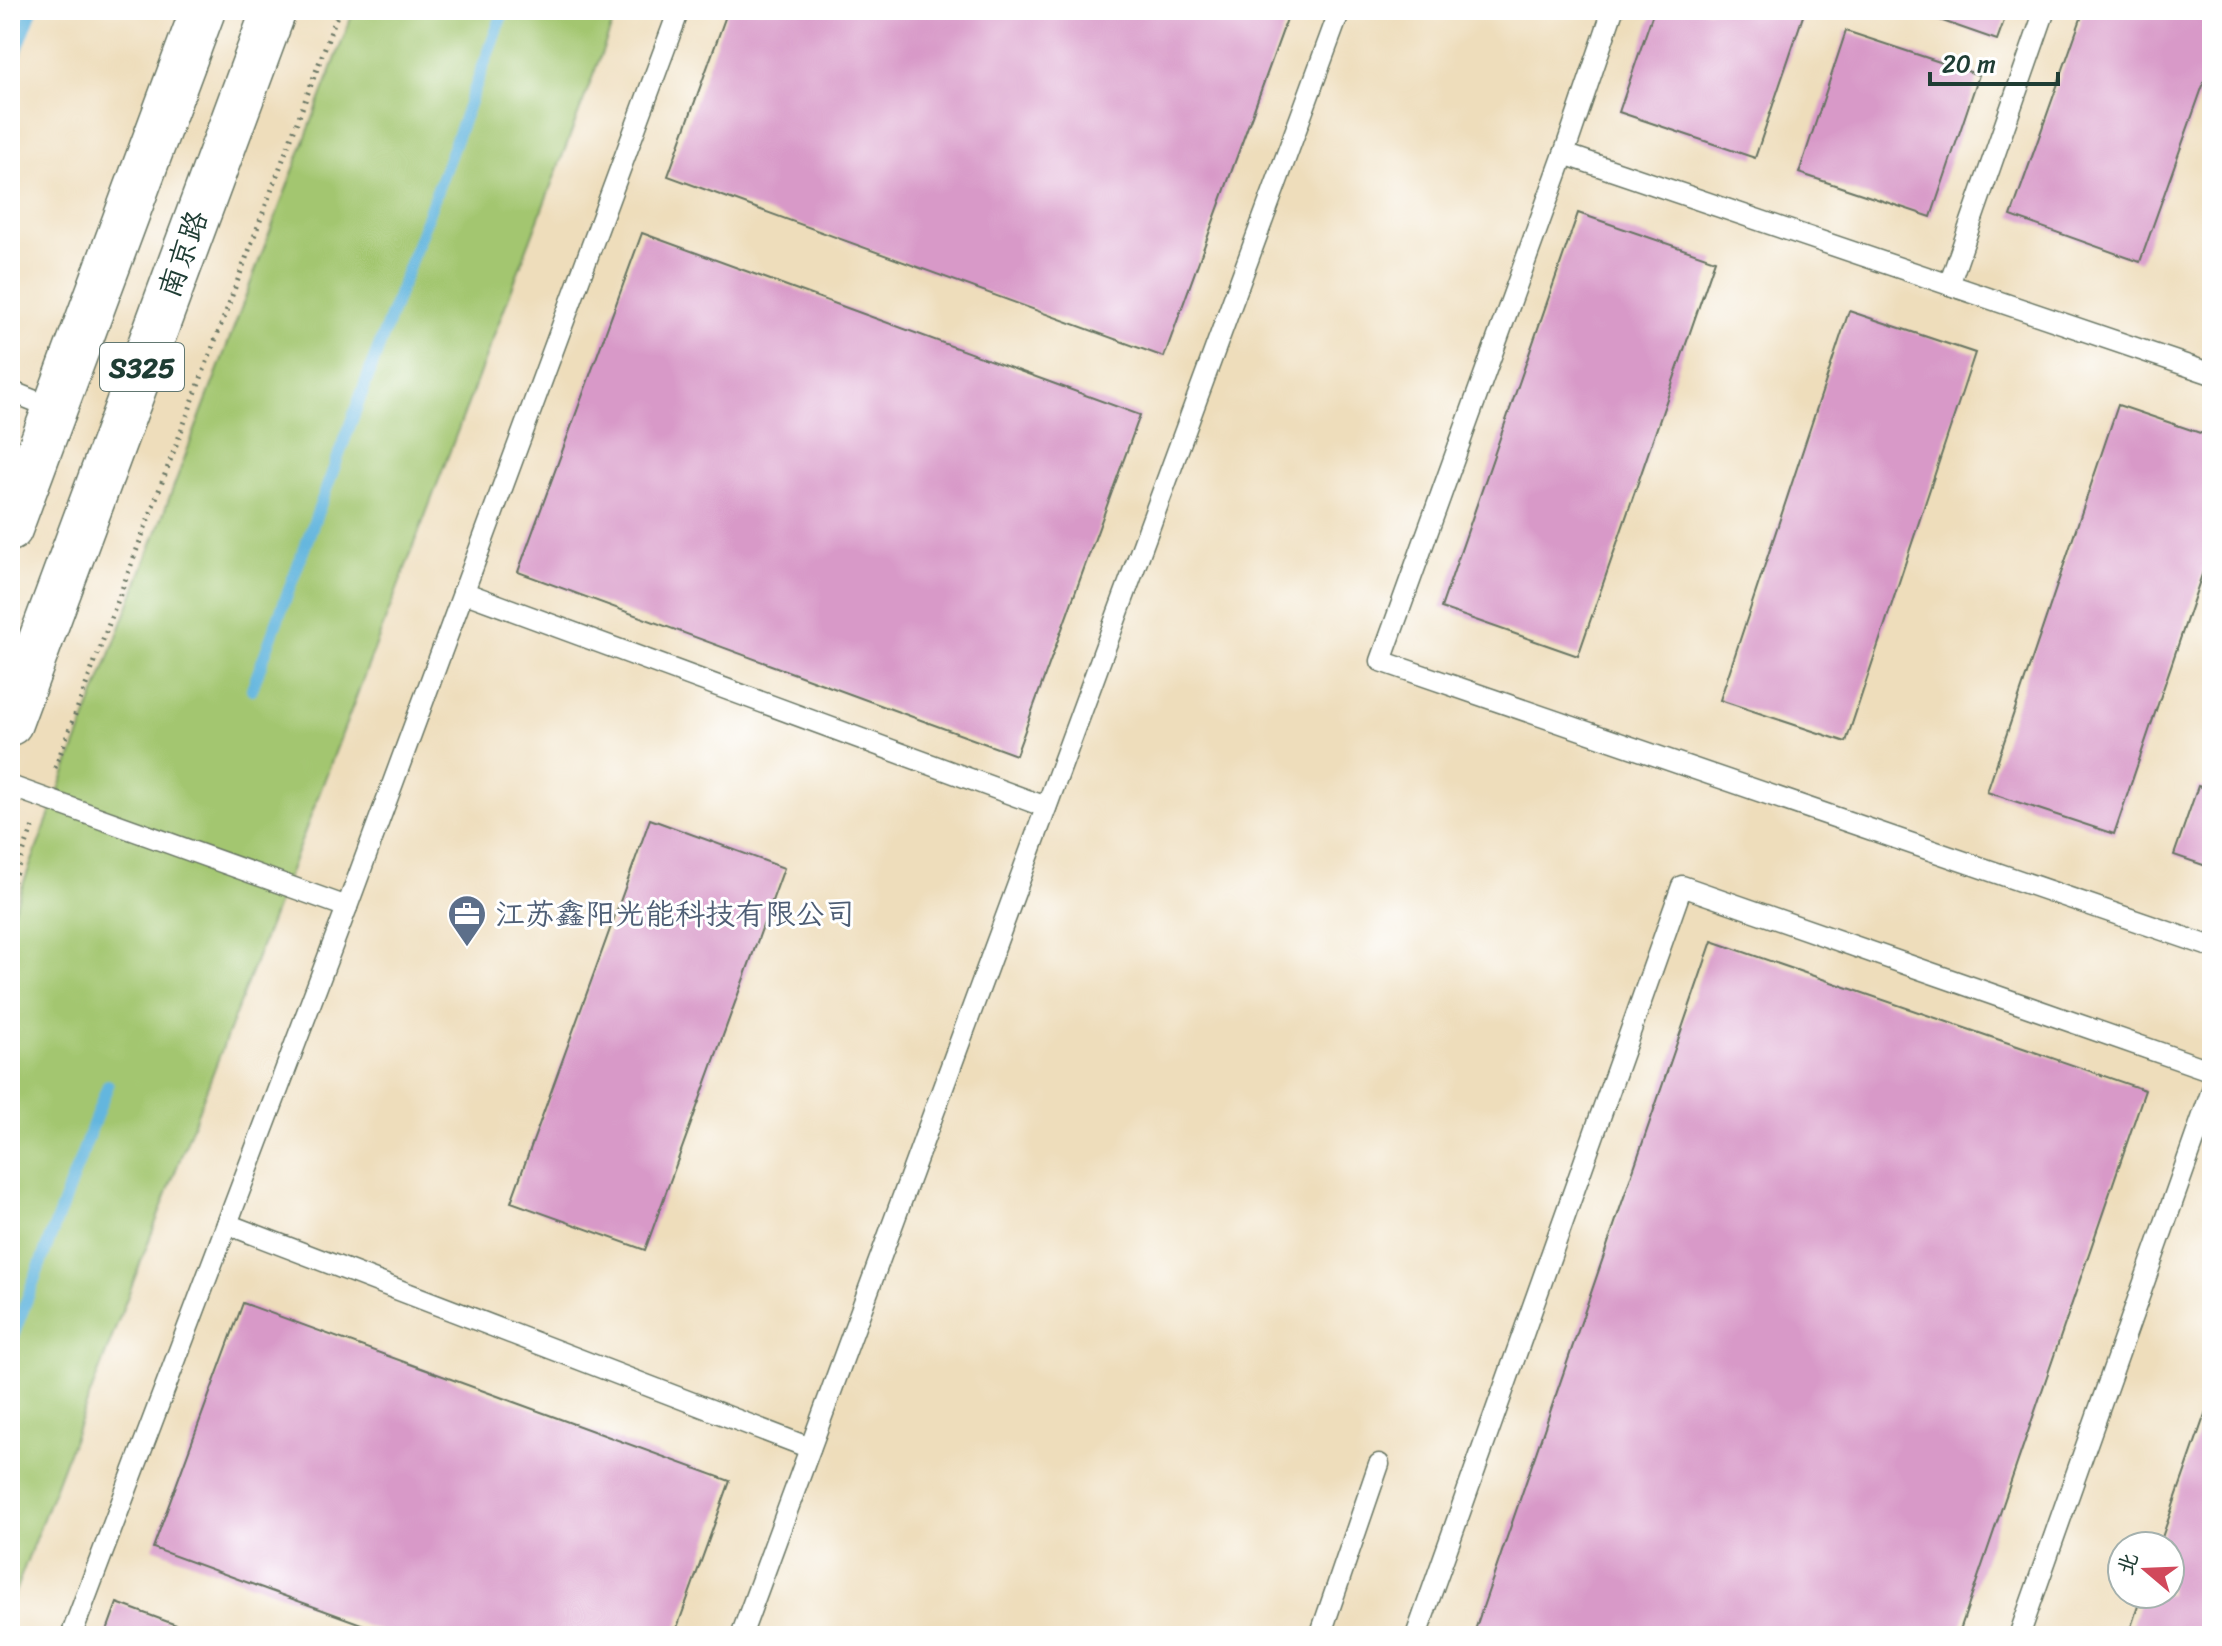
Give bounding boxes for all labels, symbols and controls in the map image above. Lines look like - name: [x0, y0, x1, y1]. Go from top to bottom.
- scale bar: [1930, 36, 2058, 86]
- text: 20 m: [1942, 43, 1996, 85]
- street label: 南京路: [142, 202, 224, 306]
- road number: S325: [100, 343, 184, 391]
- place label: 江苏鑫阳光能科技有限公司: [495, 887, 855, 941]
- office icon: 江苏鑫阳光能科技有限公司: [446, 893, 488, 948]
- north arrow: [2106, 1530, 2186, 1610]
- text: 北: [2106, 1547, 2150, 1580]

